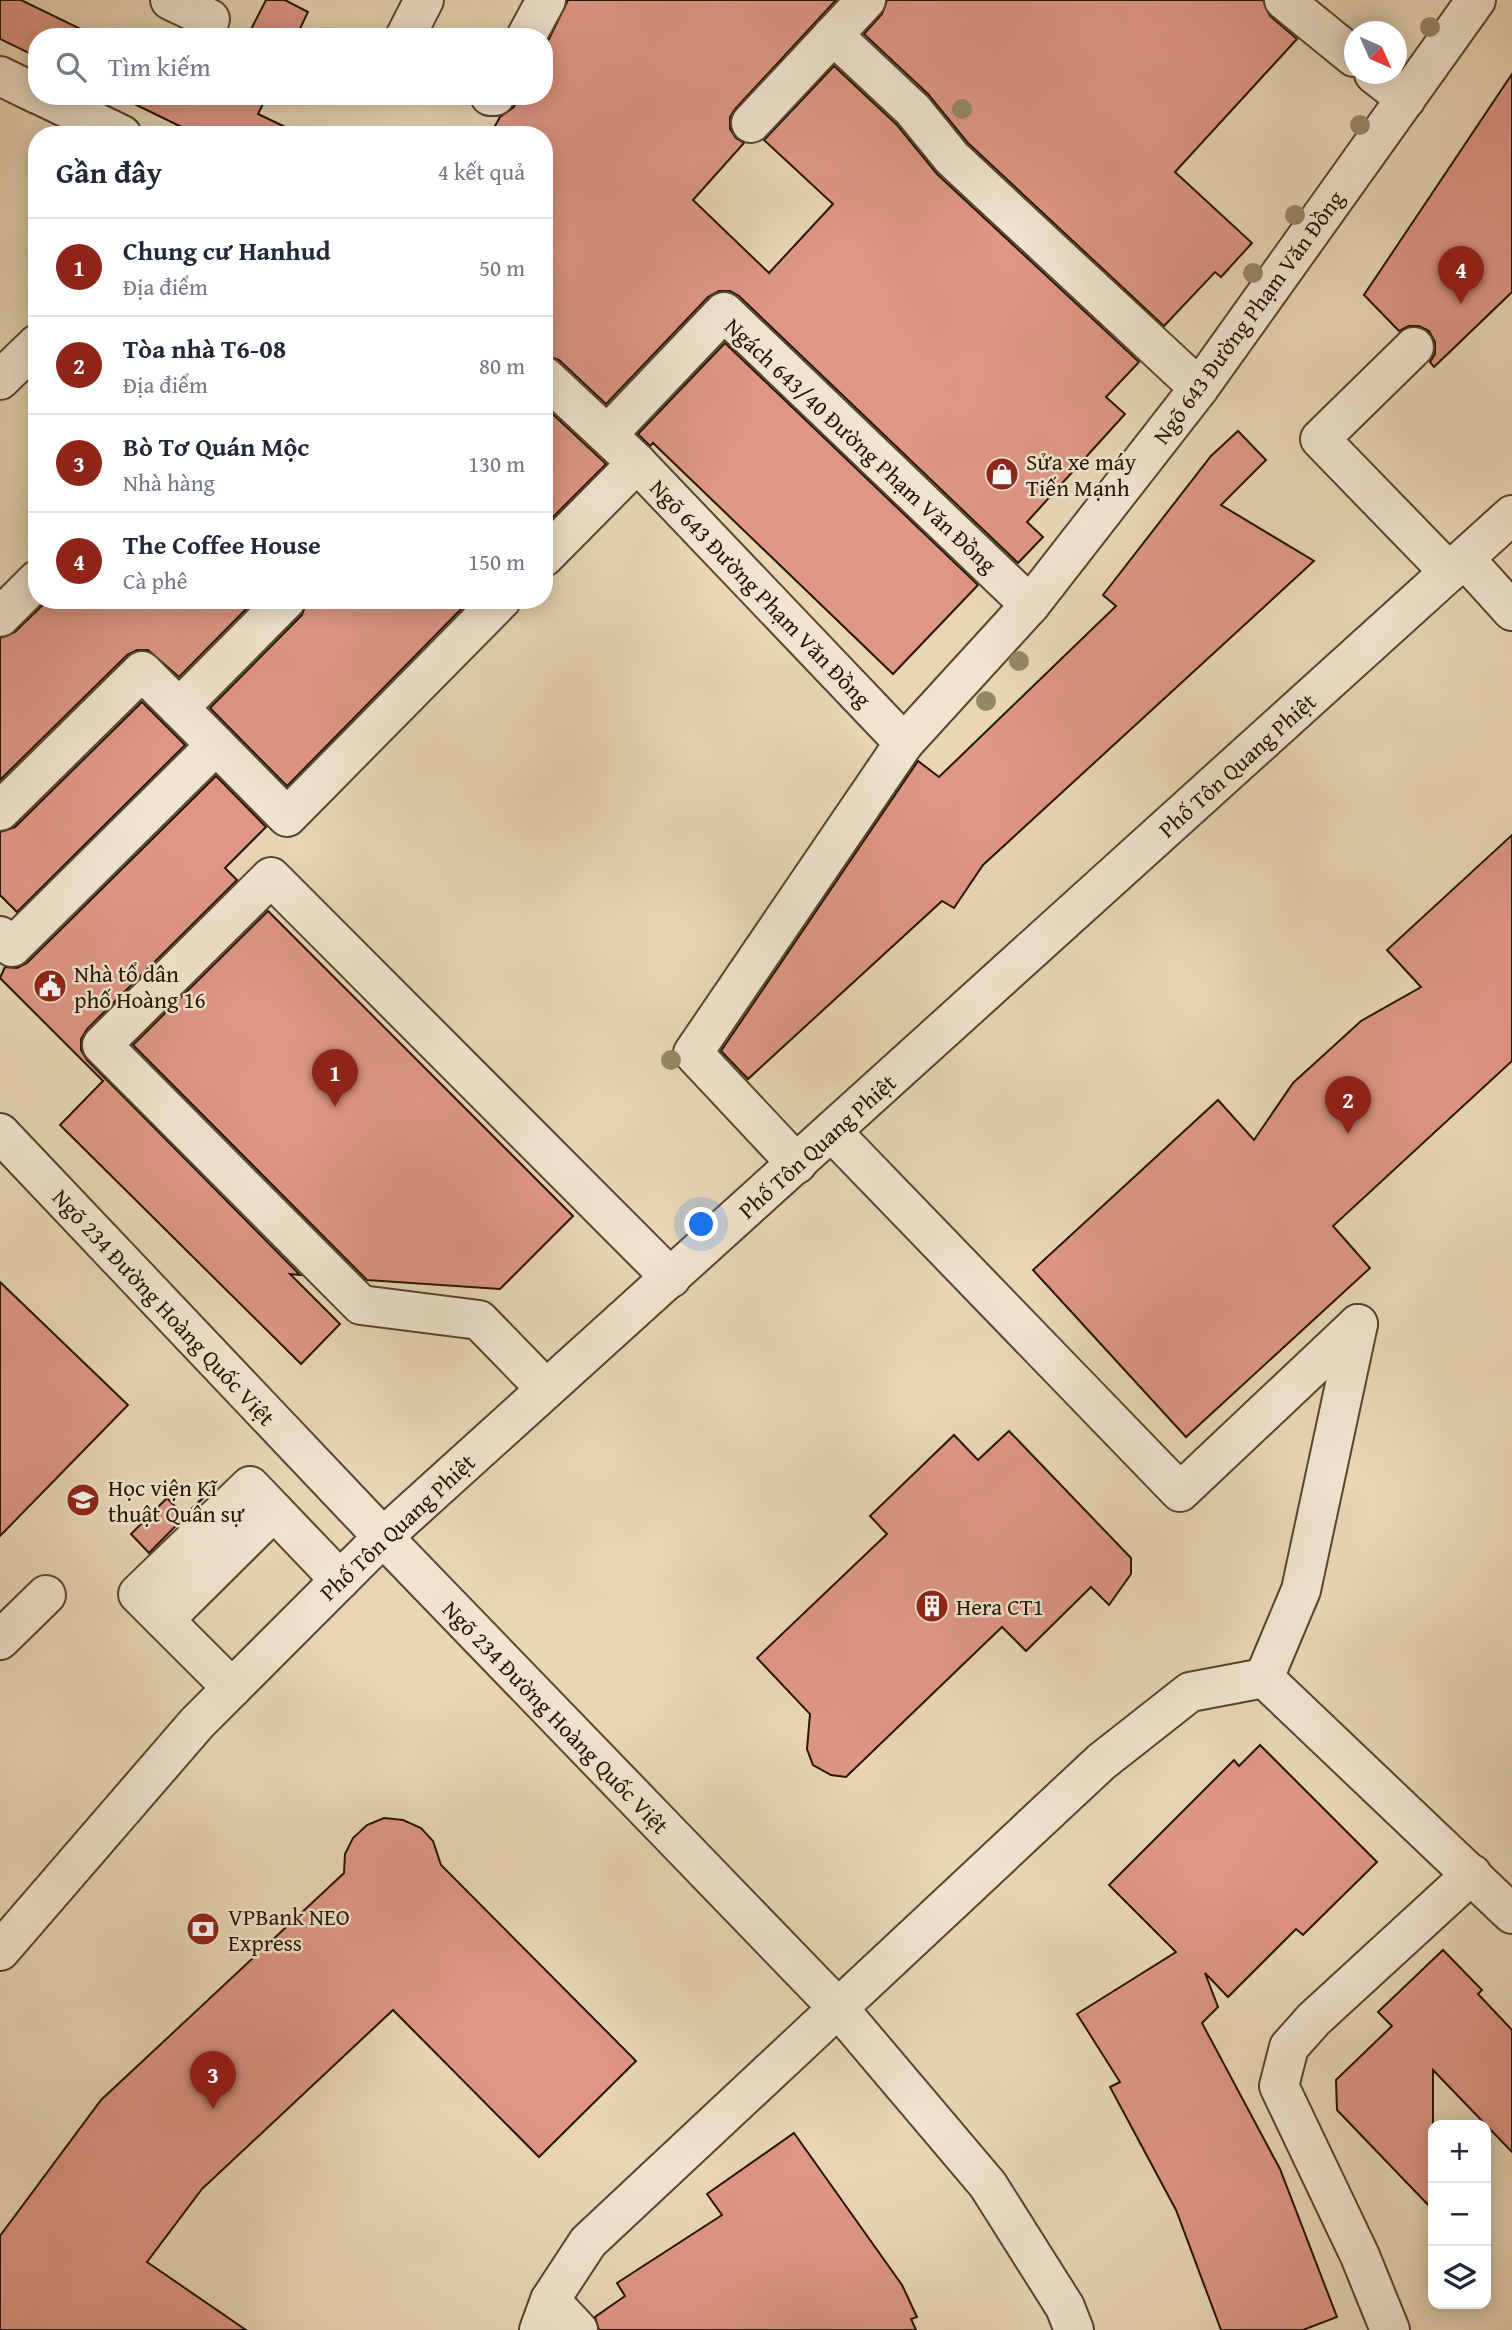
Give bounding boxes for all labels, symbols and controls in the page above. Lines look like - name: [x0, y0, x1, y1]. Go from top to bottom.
- north arrow: [1344, 21, 1407, 84]
- search box: [28, 28, 553, 105]
- text: Tìm kiếm: [108, 47, 211, 86]
- icon: search: [52, 48, 90, 86]
- text: Gần đây: [56, 150, 162, 194]
- text: 4 kết quả: [438, 155, 525, 188]
- street label: Ngõ 643 Đường Phạm Văn Đồng: [1145, 183, 1352, 451]
- text: Chung cư Hanhud: [123, 231, 331, 270]
- pin: 4: [1438, 246, 1484, 304]
- text: 1: [73, 251, 85, 284]
- text: 50 m: [479, 251, 525, 284]
- text: Địa điểm: [123, 270, 208, 303]
- street label: Ngách 643/40 Đường Phạm Văn Đồng: [718, 310, 1005, 581]
- text: Tòa nhà T6-08: [123, 329, 286, 368]
- text: 2: [73, 349, 85, 382]
- text: 80 m: [479, 349, 525, 382]
- text: Địa điểm: [123, 368, 208, 401]
- text: Bò Tơ Quán Mộc: [123, 427, 309, 466]
- place label: Sửa xe máy Tiến Mạnh: [1026, 445, 1137, 504]
- text: 3: [73, 447, 85, 480]
- text: 130 m: [468, 447, 525, 480]
- shop icon: Sửa xe máy Tiến Mạnh: [983, 455, 1021, 493]
- text: Nhà hàng: [123, 466, 215, 499]
- street label: Ngõ 643 Đường Phạm Văn Đồng: [643, 471, 880, 715]
- text: The Coffee House: [123, 525, 321, 564]
- text: 4: [73, 545, 85, 578]
- text: 150 m: [468, 545, 525, 578]
- text: Cà phê: [123, 564, 188, 597]
- street label: Phố Tôn Quang Phiệt: [1151, 685, 1323, 845]
- place label: Nhà tổ dân phố Hoàng 16: [74, 957, 206, 1016]
- public building icon: Nhà tổ dân phố Hoàng 16: [31, 967, 69, 1005]
- pin: 1: [312, 1049, 358, 1107]
- street label: Phố Tôn Quang Phiệt: [731, 1066, 903, 1226]
- pin: 2: [1325, 1076, 1371, 1134]
- street label: Ngõ 234 Đường Hoàng Quốc Việt: [45, 1181, 283, 1433]
- your location: [684, 1207, 718, 1241]
- street label: Phố Tôn Quang Phiệt: [312, 1446, 482, 1608]
- place label: Học viện Kĩ thuật Quân sự: [108, 1471, 245, 1530]
- school or university icon: Học viện Kĩ thuật Quân sự: [64, 1481, 102, 1519]
- building icon: Hera CT1: [913, 1587, 951, 1625]
- place label: Hera CT1: [956, 1590, 1044, 1623]
- street label: Ngõ 234 Đường Hoàng Quốc Việt: [435, 1593, 677, 1841]
- place label: VPBank NEO Express: [228, 1900, 350, 1959]
- bank icon: VPBank NEO Express: [184, 1910, 222, 1948]
- pin: 3: [190, 2051, 236, 2109]
- map controls: [1428, 2120, 1491, 2309]
- button: +: [1428, 2120, 1491, 2183]
- button: −: [1428, 2183, 1491, 2246]
- button: layers: [1428, 2246, 1491, 2309]

